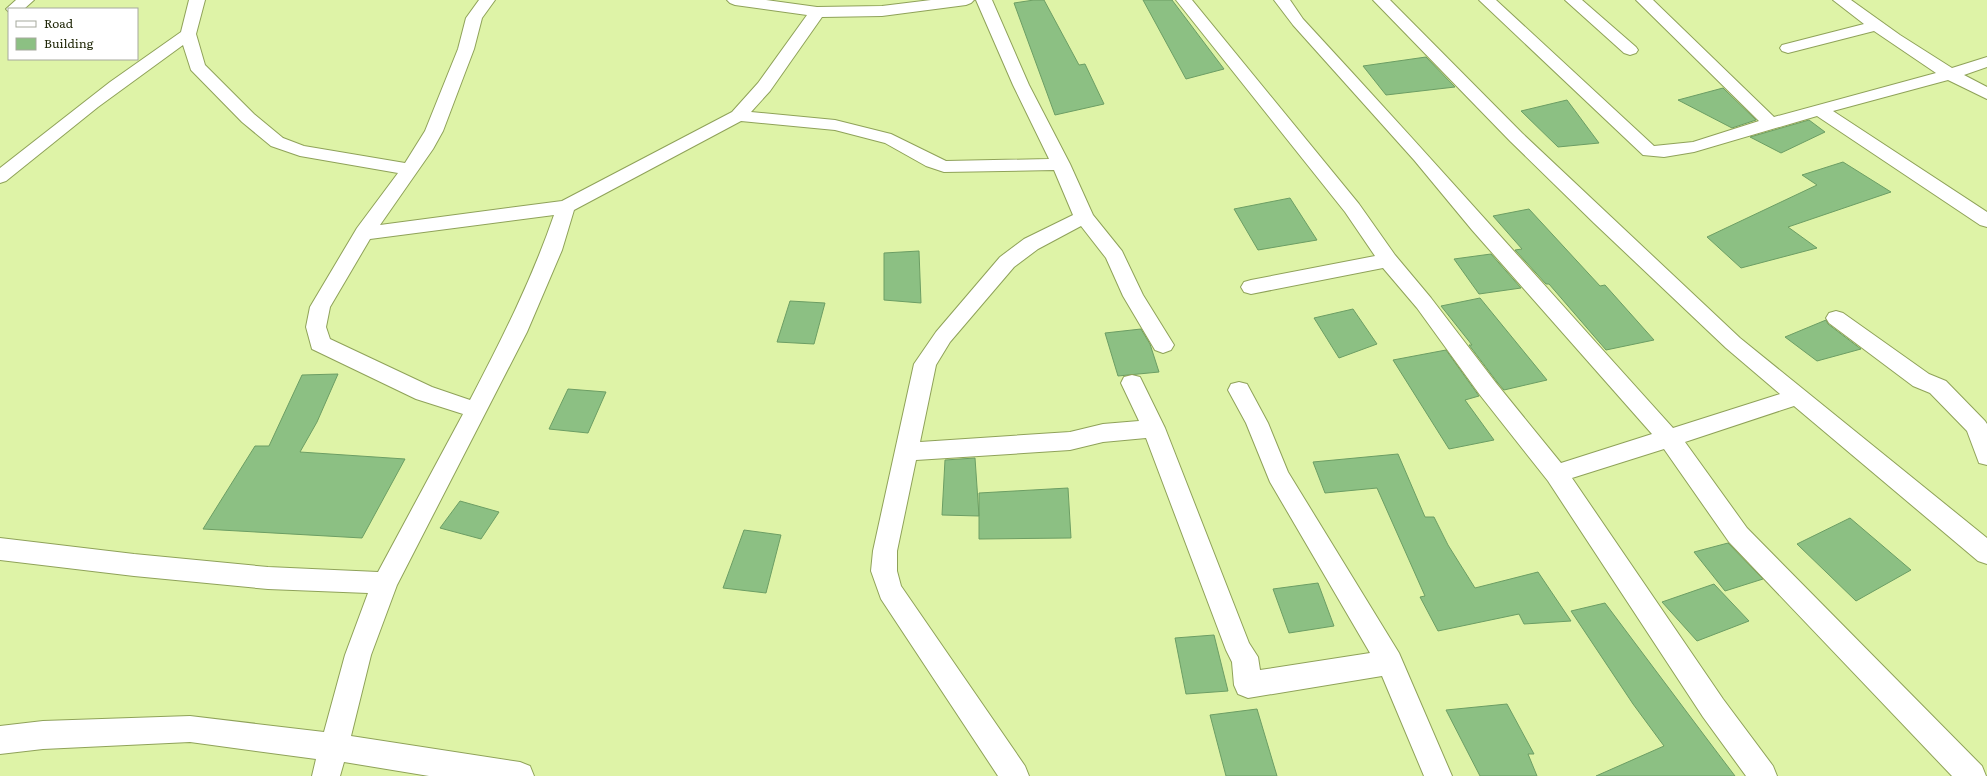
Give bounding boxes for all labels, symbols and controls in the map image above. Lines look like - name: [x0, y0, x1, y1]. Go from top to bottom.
- legend: [8, 8, 138, 60]
- text: Road: [44, 14, 74, 32]
- text: Building: [44, 34, 94, 52]

